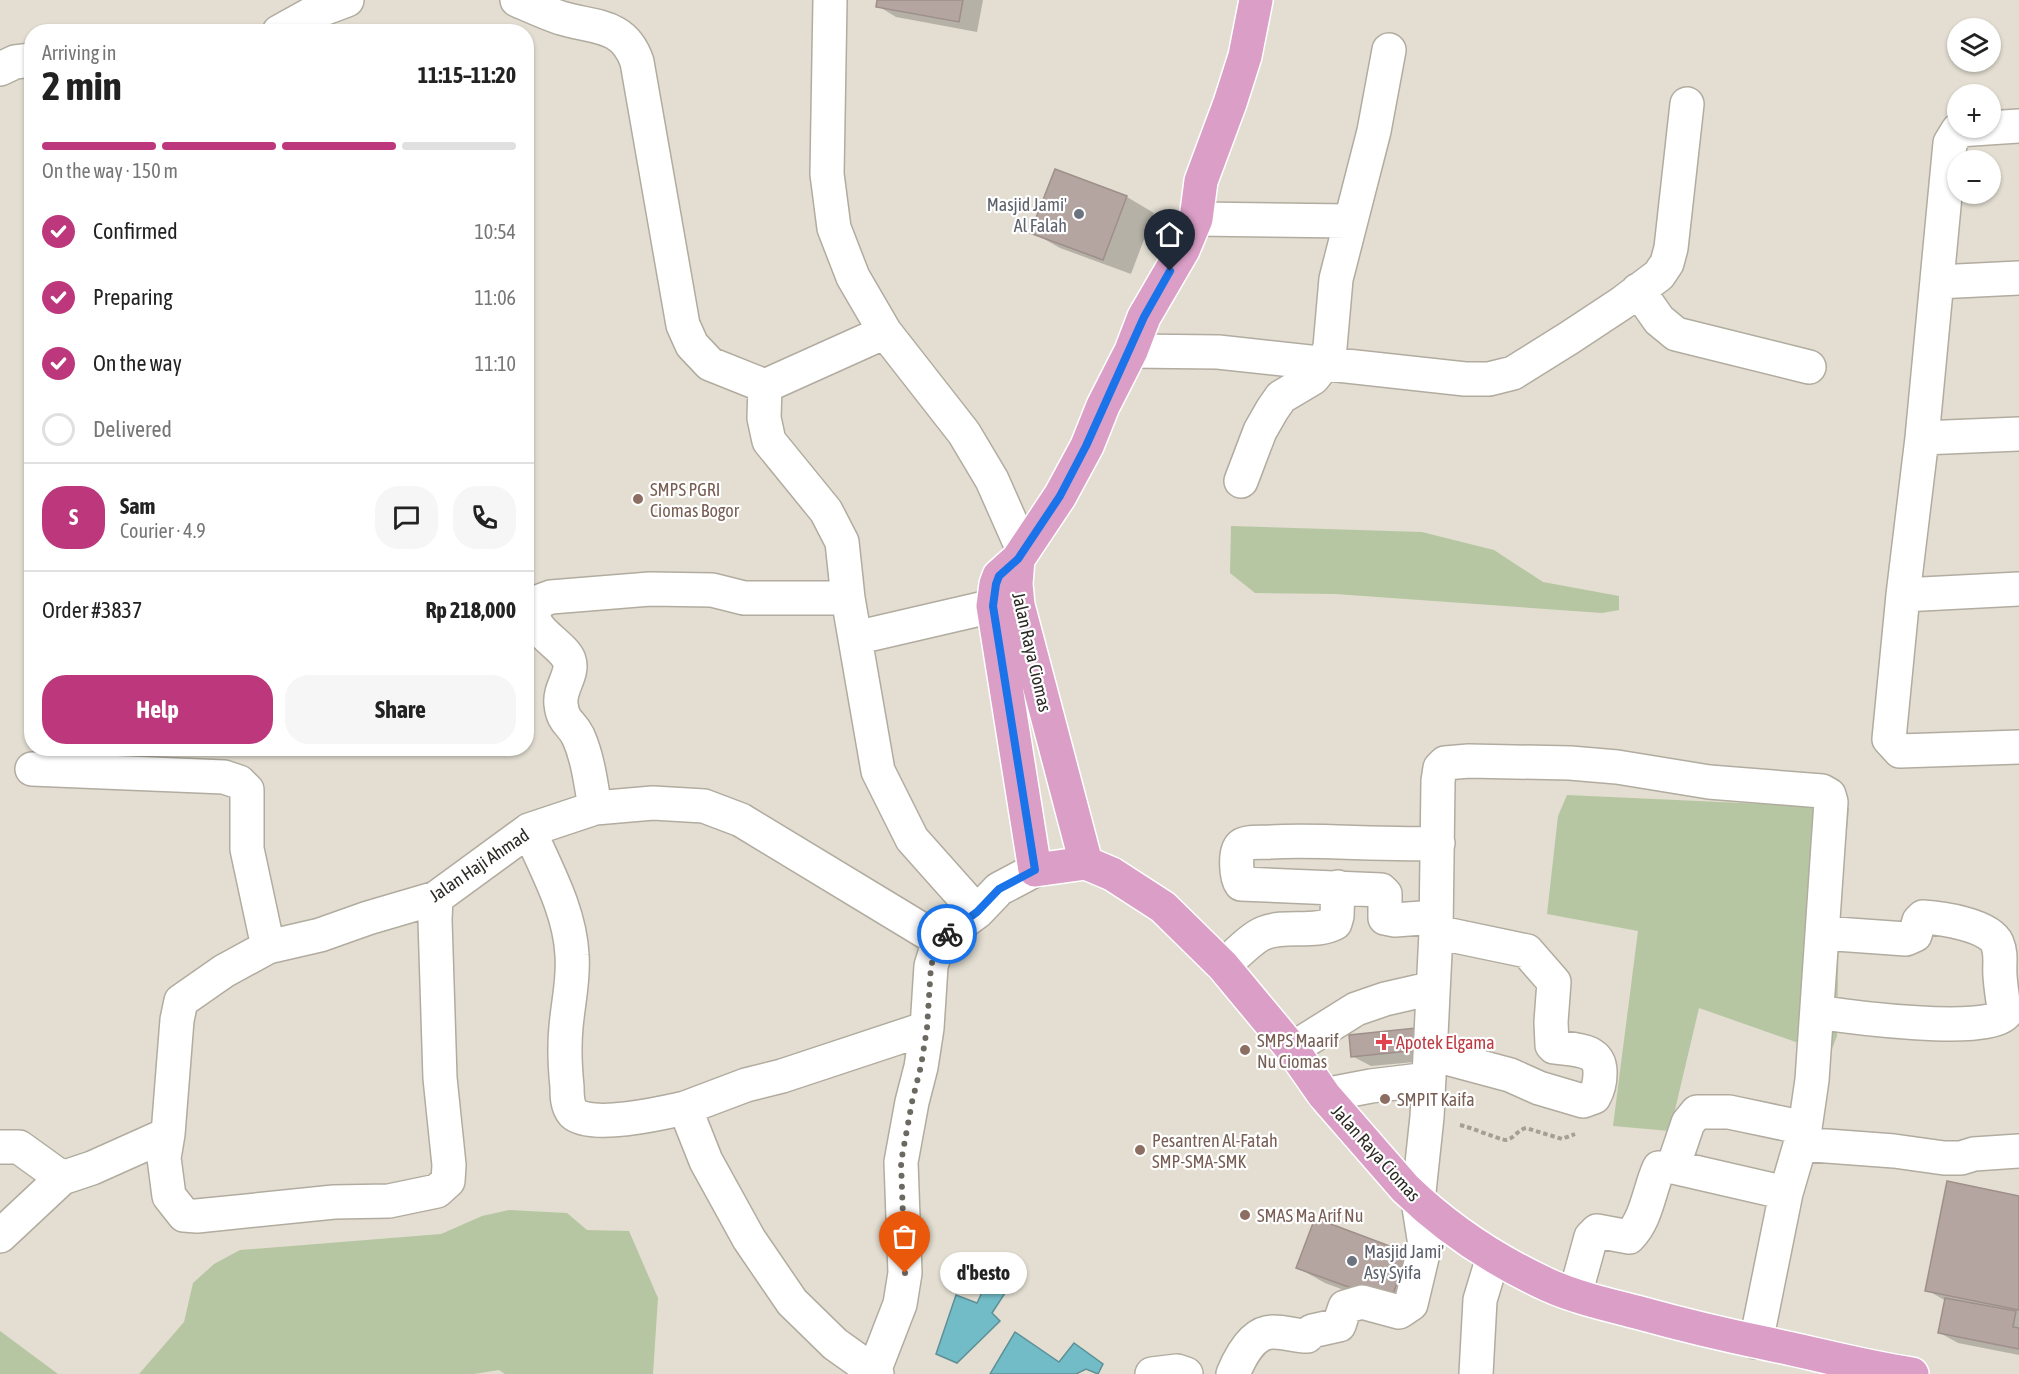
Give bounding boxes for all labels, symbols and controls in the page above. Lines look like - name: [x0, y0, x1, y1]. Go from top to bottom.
- map controls: [1947, 18, 2001, 204]
- button: layers: [1947, 18, 2001, 72]
- text: Arriving in: [42, 41, 116, 64]
- text: 11:15–11:20: [418, 62, 516, 88]
- text: 2 min: [42, 64, 122, 108]
- button: +: [1947, 84, 2001, 138]
- button: −: [1947, 150, 2001, 204]
- text: On the way · 150 m: [42, 159, 178, 182]
- place label: Masjid Jami' Al Falah: [987, 194, 1067, 236]
- marker: Masjid Jami' Al Falah: [1072, 207, 1086, 221]
- pin: [1144, 209, 1195, 271]
- icon: check: [42, 215, 75, 248]
- text: Confirmed: [93, 218, 178, 244]
- icon: home: [1153, 218, 1186, 251]
- text: 10:54: [474, 220, 516, 243]
- icon: check: [42, 281, 75, 314]
- text: Preparing: [93, 284, 173, 310]
- text: 11:06: [474, 286, 516, 309]
- icon: check: [42, 347, 75, 380]
- text: On the way: [93, 350, 182, 376]
- text: 11:10: [475, 352, 516, 375]
- text: Delivered: [93, 416, 172, 442]
- place label: SMPS PGRI Ciomas Bogor: [650, 479, 740, 521]
- button: chat: [375, 486, 438, 549]
- button: phone: [453, 486, 516, 549]
- marker: SMPS PGRI Ciomas Bogor: [631, 492, 645, 506]
- text: Sam: [120, 493, 155, 519]
- text: S: [69, 504, 78, 530]
- text: Courier · 4.9: [120, 519, 206, 542]
- street label: Jalan Raya Ciomas: [1008, 590, 1056, 714]
- text: Order #3837: [42, 597, 142, 623]
- text: Rp 218,000: [426, 597, 516, 623]
- button: Help: [42, 675, 273, 744]
- button: Share: [285, 675, 516, 744]
- street label: Jalan Haji Ahmad: [425, 824, 533, 906]
- courier: [917, 904, 977, 964]
- icon: bike: [931, 918, 964, 951]
- place label: SMPS Maarif Nu Ciomas: [1257, 1030, 1339, 1072]
- place label: Apotek Elgama: [1396, 1032, 1495, 1053]
- marker: Apotek Elgama: [1377, 1035, 1391, 1049]
- marker: SMPS Maarif Nu Ciomas: [1238, 1043, 1252, 1057]
- place label: SMPIT Kaifa: [1397, 1089, 1475, 1110]
- marker: SMPIT Kaifa: [1378, 1092, 1392, 1106]
- street label: Jalan Raya Ciomas: [1327, 1101, 1425, 1205]
- place label: Pesantren Al-Fatah SMP-SMA-SMK: [1152, 1130, 1278, 1172]
- marker: Pesantren Al-Fatah SMP-SMA-SMK: [1133, 1143, 1147, 1157]
- place label: SMAS Ma Arif Nu: [1257, 1205, 1363, 1226]
- marker: SMAS Ma Arif Nu: [1238, 1208, 1252, 1222]
- pin: [879, 1211, 930, 1273]
- icon: bag: [888, 1220, 921, 1253]
- place label: Masjid Jami' Asy Syifa: [1364, 1241, 1444, 1283]
- callout: d'besto: [941, 1252, 1028, 1294]
- marker: Masjid Jami' Asy Syifa: [1345, 1254, 1359, 1268]
- text: d'besto: [957, 1261, 1010, 1284]

